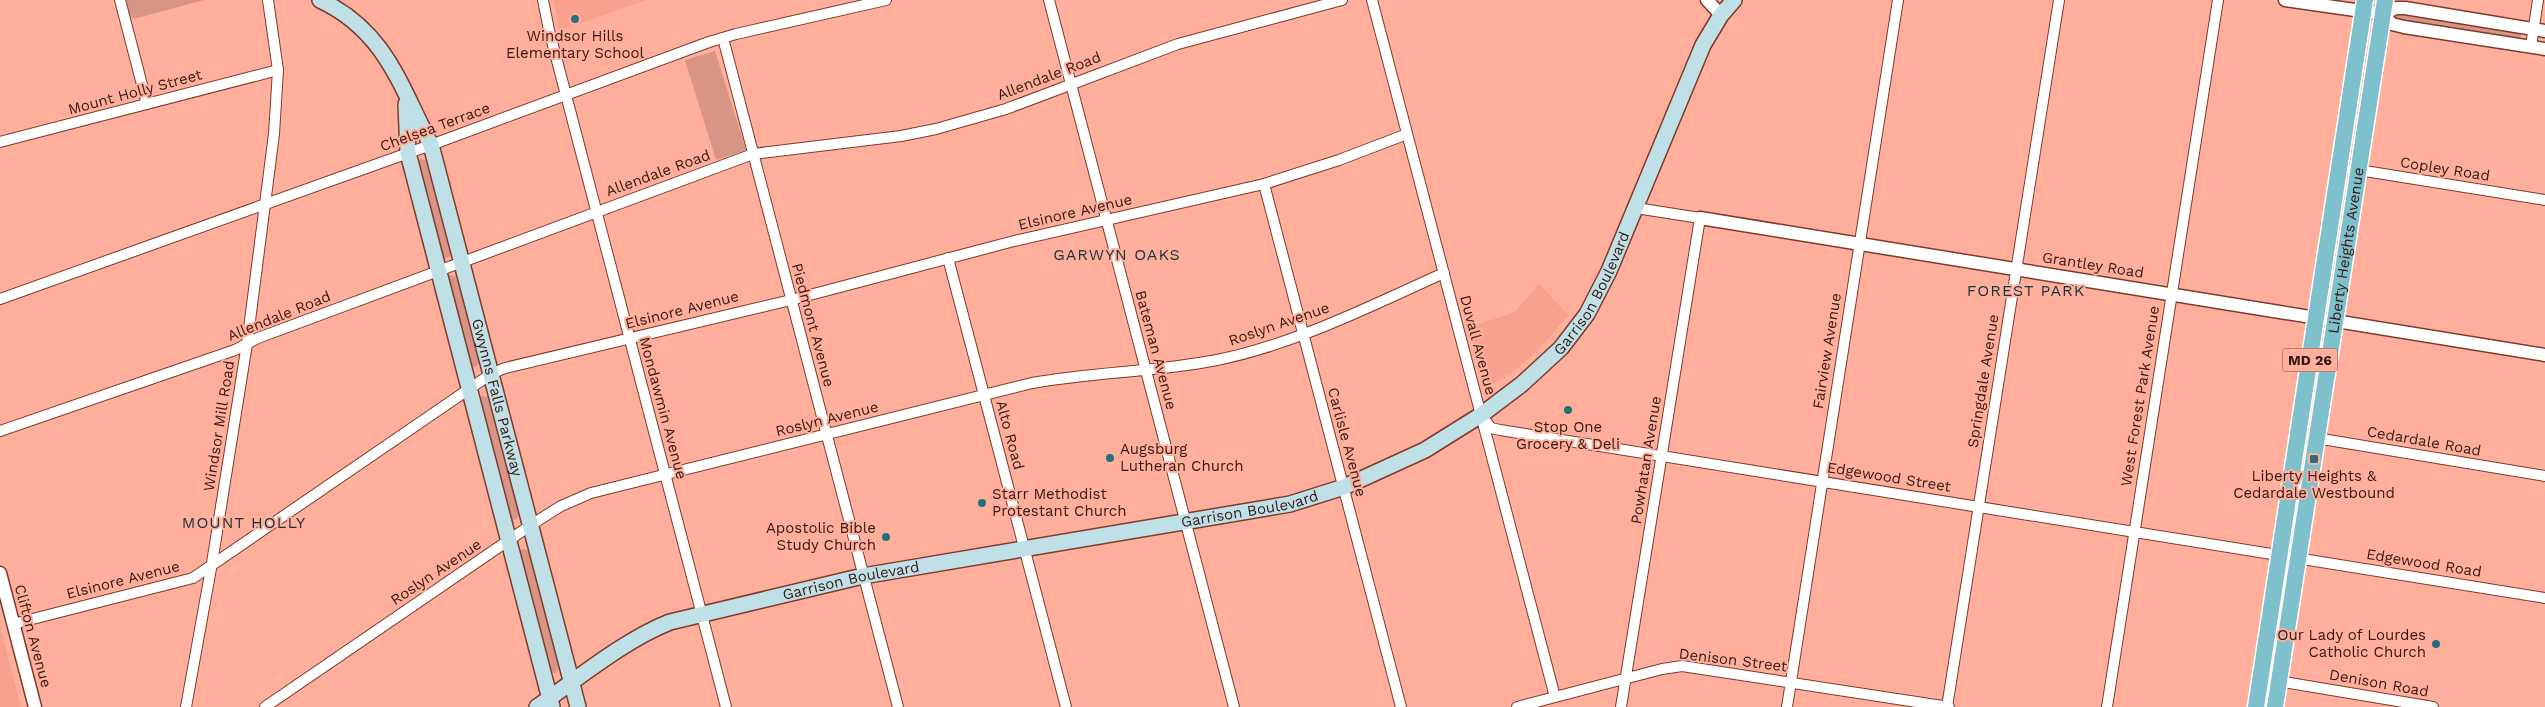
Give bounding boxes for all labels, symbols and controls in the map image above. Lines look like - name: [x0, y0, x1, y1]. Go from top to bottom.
- marker: Windsor Hills Elementary School: [569, 13, 581, 25]
- place label: Windsor Hills Elementary School: [506, 27, 645, 62]
- street label: Allendale Road: [994, 48, 1104, 104]
- street label: Mount Holly Street: [66, 65, 205, 119]
- street label: Chelsea Terrace: [377, 99, 493, 155]
- street label: Allendale Road: [603, 146, 713, 200]
- street label: Copley Road: [2399, 153, 2491, 185]
- street label: Liberty Heights Avenue: [2324, 166, 2368, 335]
- street label: Elsinore Avenue: [1016, 190, 1134, 234]
- street label: Garrison Boulevard: [1550, 229, 1633, 359]
- district label: GARWYN OAKS: [1053, 245, 1181, 264]
- street label: Grantley Road: [2041, 248, 2145, 282]
- street label: Piedmont Avenue: [788, 261, 838, 389]
- district label: FOREST PARK: [1967, 281, 2085, 300]
- street label: Allendale Road: [225, 287, 333, 345]
- street label: Elsinore Avenue: [623, 287, 741, 333]
- street label: Bateman Avenue: [1131, 288, 1181, 412]
- street label: Fairview Avenue: [1809, 292, 1845, 410]
- street label: Duvall Avenue: [1456, 293, 1500, 397]
- street label: Roslyn Avenue: [1226, 298, 1332, 350]
- street label: West Forest Park Avenue: [2117, 304, 2163, 488]
- street label: Springdale Avenue: [1964, 313, 2002, 449]
- street label: Gwynns Falls Parkway: [468, 317, 526, 479]
- street label: Mondawmin Avenue: [635, 335, 691, 481]
- road number: MD 26: [2282, 348, 2338, 372]
- street label: Windsor Mill Road: [200, 359, 238, 493]
- street label: Carlisle Avenue: [1324, 385, 1370, 499]
- street label: Powhatan Avenue: [1627, 395, 1665, 525]
- street label: Roslyn Avenue: [774, 398, 880, 440]
- street label: Alto Road: [992, 398, 1028, 472]
- marker: Stop One Grocery & Deli: [1562, 404, 1574, 416]
- place label: Stop One Grocery & Deli: [1516, 418, 1620, 453]
- street label: Cedardale Road: [2366, 422, 2482, 460]
- place label: Augsburg Lutheran Church: [1120, 440, 1243, 475]
- marker: Augsburg Lutheran Church: [1104, 452, 1116, 464]
- marker: Liberty Heights & Cedardale Westbound: [2308, 453, 2320, 465]
- street label: Edgewood Street: [1826, 458, 1953, 496]
- place label: Liberty Heights & Cedardale Westbound: [2233, 467, 2395, 502]
- place label: Starr Methodist Protestant Church: [992, 485, 1127, 520]
- street label: Garrison Boulevard: [1180, 487, 1320, 531]
- marker: Starr Methodist Protestant Church: [976, 497, 988, 509]
- district label: MOUNT HOLLY: [182, 513, 306, 532]
- place label: Apostolic Bible Study Church: [766, 519, 876, 554]
- marker: Apostolic Bible Study Church: [880, 531, 892, 543]
- street label: Roslyn Avenue: [387, 535, 485, 609]
- street label: Edgewood Road: [2365, 545, 2483, 581]
- street label: Elsinore Avenue: [64, 557, 182, 603]
- street label: Garrison Boulevard: [781, 558, 921, 604]
- street label: Clifton Avenue: [11, 582, 55, 690]
- place label: Our Lady of Lourdes Catholic Church: [2277, 626, 2426, 661]
- marker: Our Lady of Lourdes Catholic Church: [2430, 638, 2442, 650]
- street label: Denison Street: [1678, 644, 1789, 676]
- street label: Denison Road: [2328, 665, 2430, 701]

